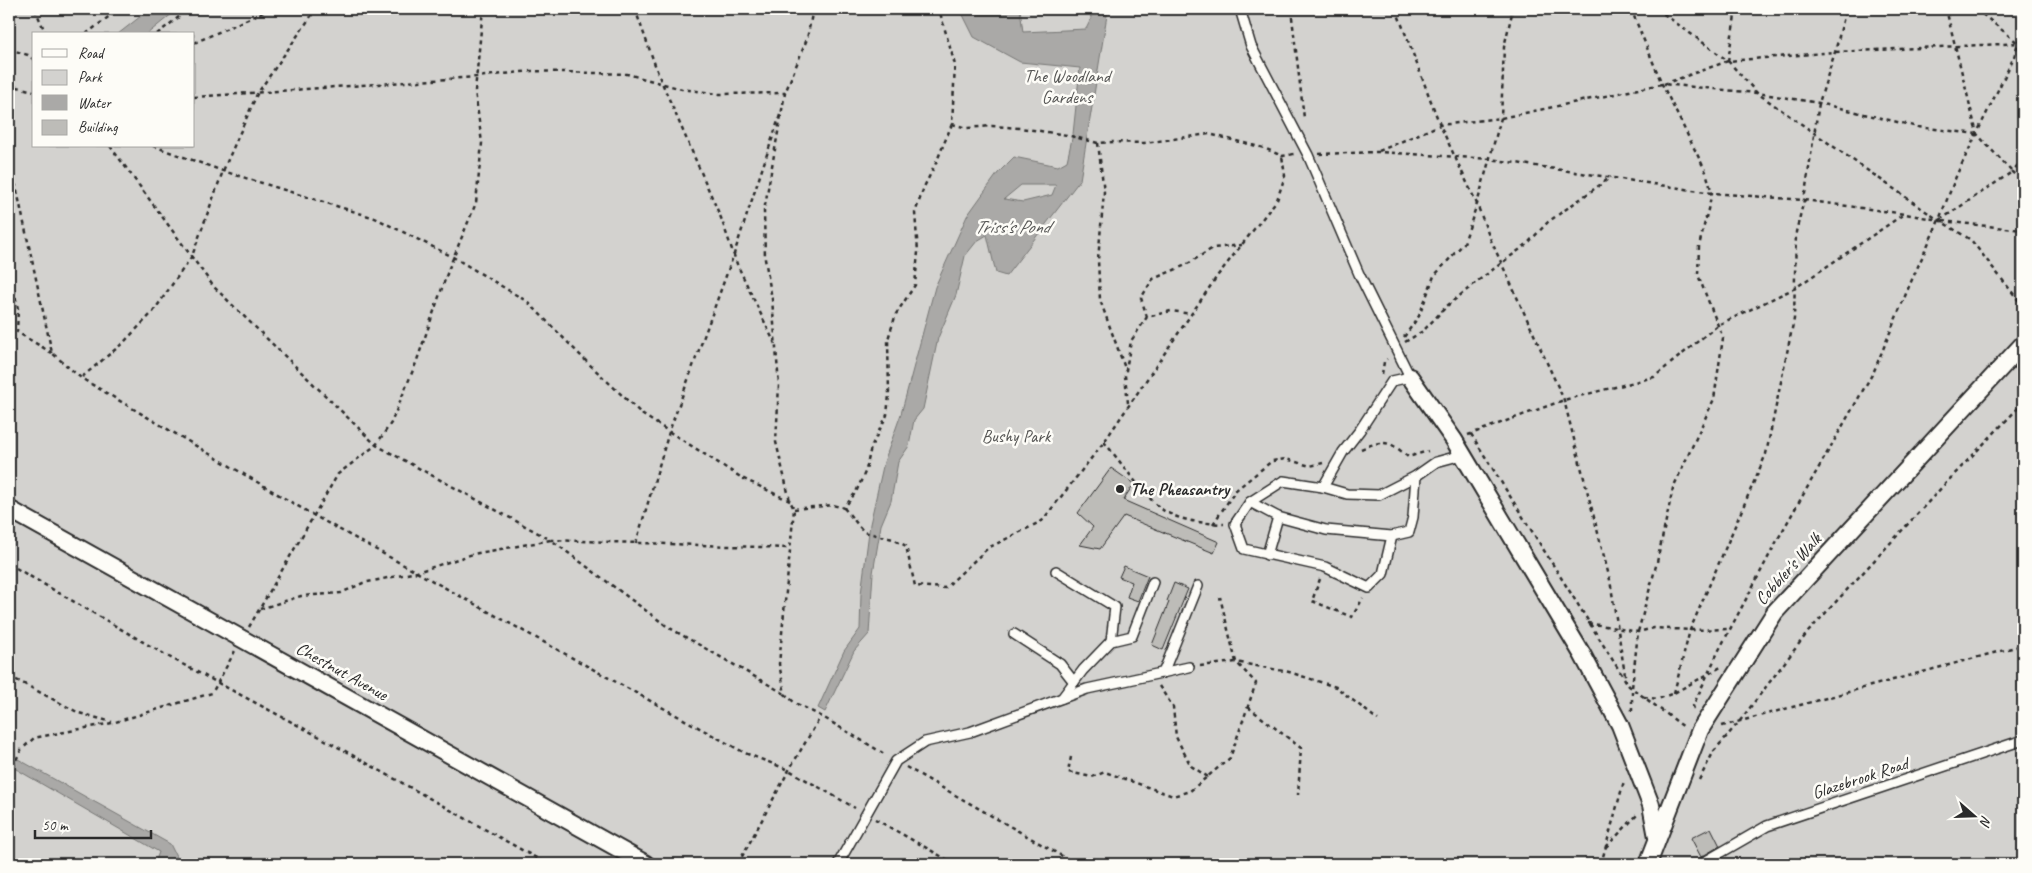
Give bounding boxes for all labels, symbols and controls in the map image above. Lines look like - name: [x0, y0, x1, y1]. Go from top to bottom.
- legend: [32, 32, 195, 148]
- text: Road: [78, 44, 105, 63]
- park label: The Woodland Gardens: [1024, 65, 1113, 108]
- text: Park: [78, 68, 103, 87]
- text: Water: [78, 94, 112, 113]
- text: Building: [78, 118, 118, 137]
- water label: Triss's Pond: [975, 215, 1055, 239]
- park label: Bushy Park: [982, 425, 1052, 447]
- place label: The Pheasantry: [1130, 478, 1231, 500]
- marker: The Pheasantry: [1114, 483, 1126, 495]
- street label: Cobbler's Walk: [1750, 528, 1827, 609]
- street label: Chestnut Avenue: [292, 637, 393, 706]
- street label: Glazebrook Road: [1809, 751, 1914, 804]
- north arrow: [1950, 790, 2000, 840]
- scale bar: [35, 808, 151, 840]
- text: N: [1975, 813, 1995, 829]
- text: 50 m: [42, 816, 69, 835]

